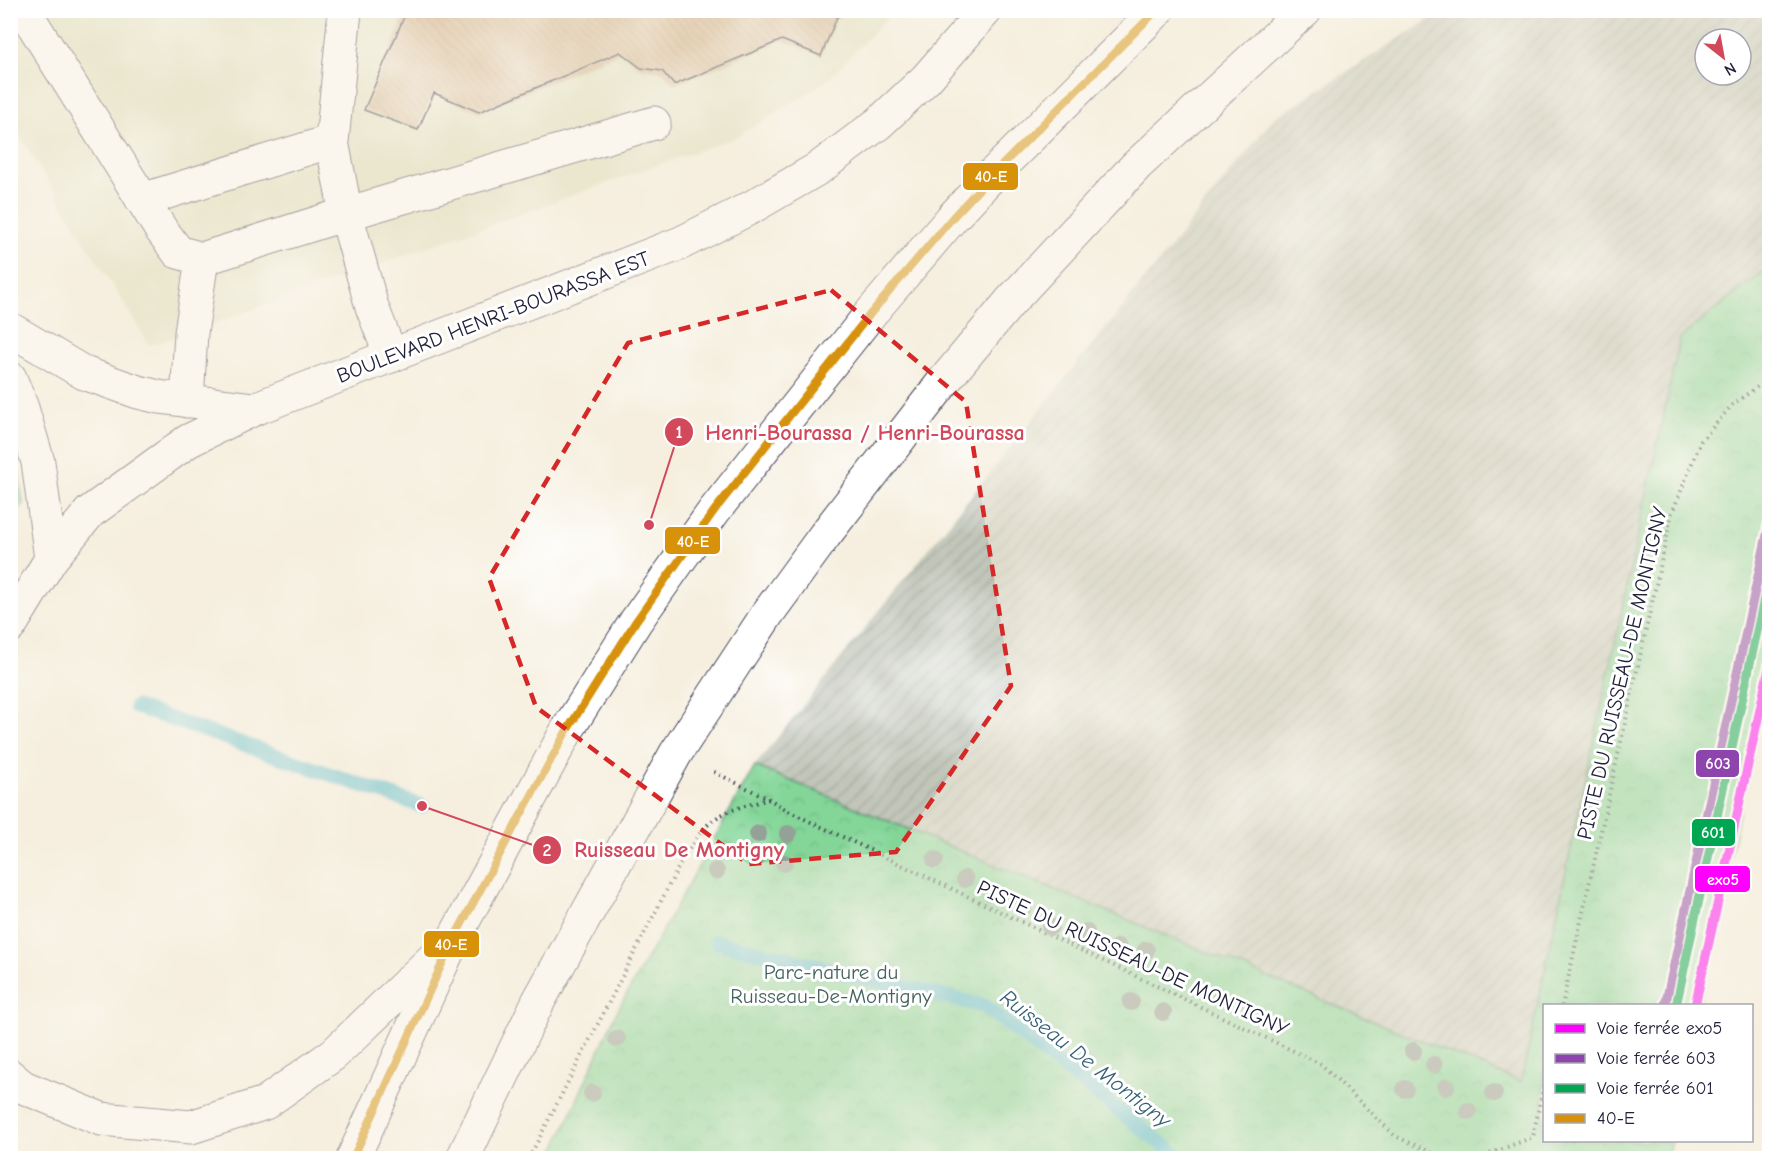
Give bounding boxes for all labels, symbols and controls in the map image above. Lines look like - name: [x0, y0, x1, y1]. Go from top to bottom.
- north arrow: [1693, 27, 1753, 87]
- text: N: [1721, 59, 1739, 79]
- line badge: 40-E: [962, 162, 1019, 191]
- text: 40-E: [975, 168, 1008, 186]
- street label: BOULEVARD HENRI-BOURASSA EST: [333, 246, 653, 388]
- callout: Henri-Bourassa / Henri-Bourassa: [664, 412, 1037, 452]
- text: Henri-Bourassa / Henri-Bourassa: [705, 420, 1025, 446]
- text: 1: [675, 422, 683, 443]
- street label: PISTE DU RUISSEAU-DE MONTIGNY: [1572, 504, 1672, 842]
- line badge: 40-E: [664, 526, 721, 555]
- text: 40-E: [677, 533, 710, 551]
- line badge: 603: [1695, 749, 1740, 778]
- text: 603: [1705, 755, 1731, 773]
- line badge: 601: [1691, 818, 1736, 847]
- text: 601: [1701, 824, 1725, 842]
- callout: Ruisseau De Montigny: [532, 830, 795, 870]
- text: Ruisseau De Montigny: [574, 837, 785, 863]
- text: 2: [543, 840, 552, 861]
- line badge: exo5: [1694, 865, 1751, 893]
- text: exo5: [1707, 871, 1739, 889]
- street label: PISTE DU RUISSEAU-DE MONTIGNY: [973, 875, 1293, 1041]
- line badge: 40-E: [423, 930, 480, 958]
- text: 40-E: [435, 936, 468, 954]
- park label: Parc-nature du Ruisseau-De-Montigny: [730, 960, 932, 1008]
- water label: Ruisseau De Montigny: [995, 984, 1177, 1134]
- legend: [1543, 1004, 1753, 1142]
- text: Voie ferrée exo5: [1597, 1018, 1722, 1039]
- text: Voie ferrée 603: [1597, 1048, 1716, 1069]
- text: Voie ferrée 601: [1597, 1078, 1714, 1099]
- text: 40-E: [1597, 1108, 1635, 1129]

